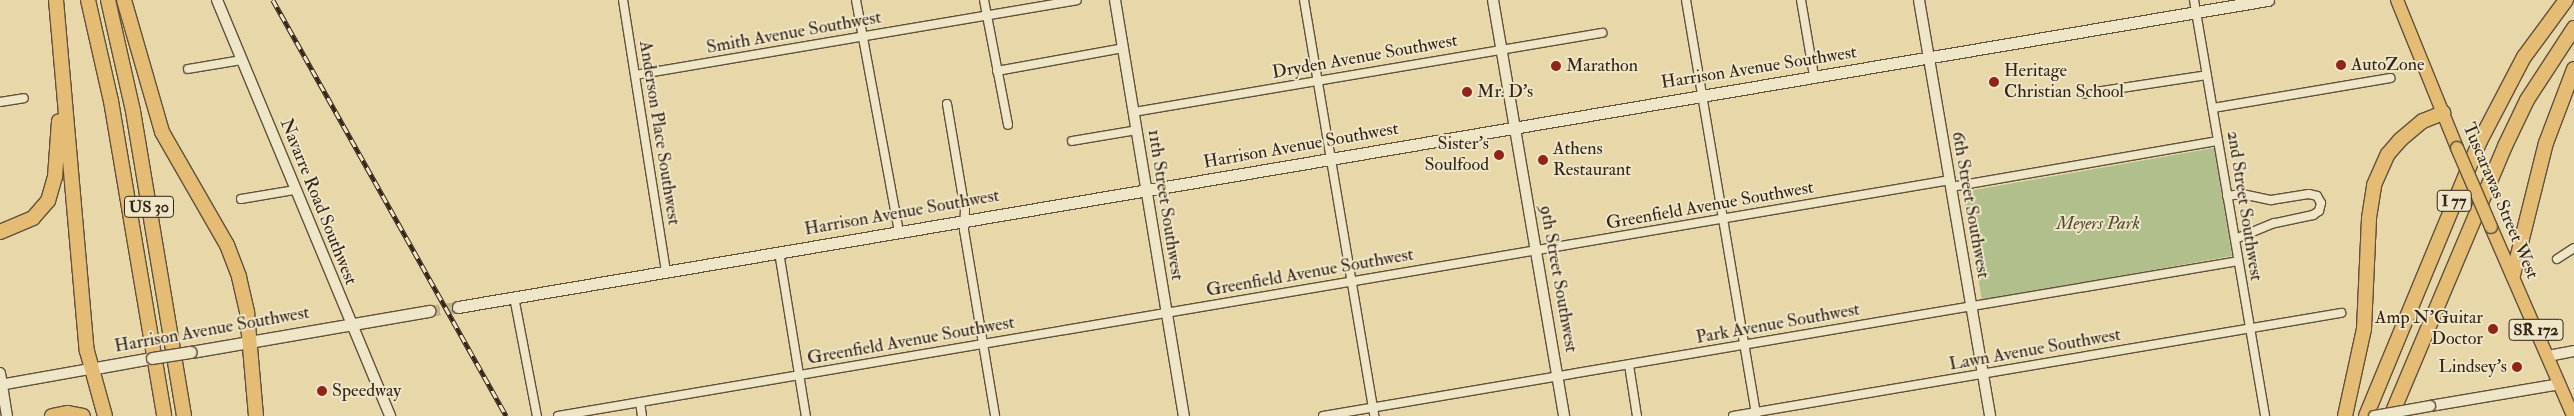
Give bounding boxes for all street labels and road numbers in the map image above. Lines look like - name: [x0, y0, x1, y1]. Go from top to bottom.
- street label: Smith Avenue Southwest: [705, 7, 883, 59]
- street label: Dryden Avenue Southwest: [1271, 30, 1459, 84]
- street label: Anderson Place Southwest: [634, 39, 684, 227]
- street label: Harrison Avenue Southwest: [1660, 42, 1858, 94]
- street label: Navarre Road Southwest: [275, 116, 361, 288]
- street label: Harrison Avenue Southwest: [1202, 118, 1400, 174]
- street label: Tuscarawas Street West: [2457, 120, 2543, 282]
- street label: 11th Street Southwest: [1142, 128, 1188, 282]
- street label: 2nd Street Southwest: [2221, 129, 2267, 283]
- street label: 6th Street Southwest: [1946, 130, 1994, 280]
- street label: Greenfield Avenue Southwest: [1605, 177, 1815, 235]
- street label: Harrison Avenue Southwest: [803, 185, 1001, 241]
- road number: I 77: [2436, 188, 2472, 215]
- road number: US 30: [123, 193, 175, 220]
- street label: 9th Street Southwest: [1534, 204, 1582, 354]
- street label: Greenfield Avenue Southwest: [1205, 244, 1415, 302]
- street label: Park Avenue Southwest: [1694, 299, 1862, 349]
- street label: Harrison Avenue Southwest: [113, 302, 311, 358]
- street label: Greenfield Avenue Southwest: [806, 312, 1016, 370]
- road number: SR 172: [2508, 316, 2564, 344]
- street label: Lawn Avenue Southwest: [1948, 324, 2122, 376]

